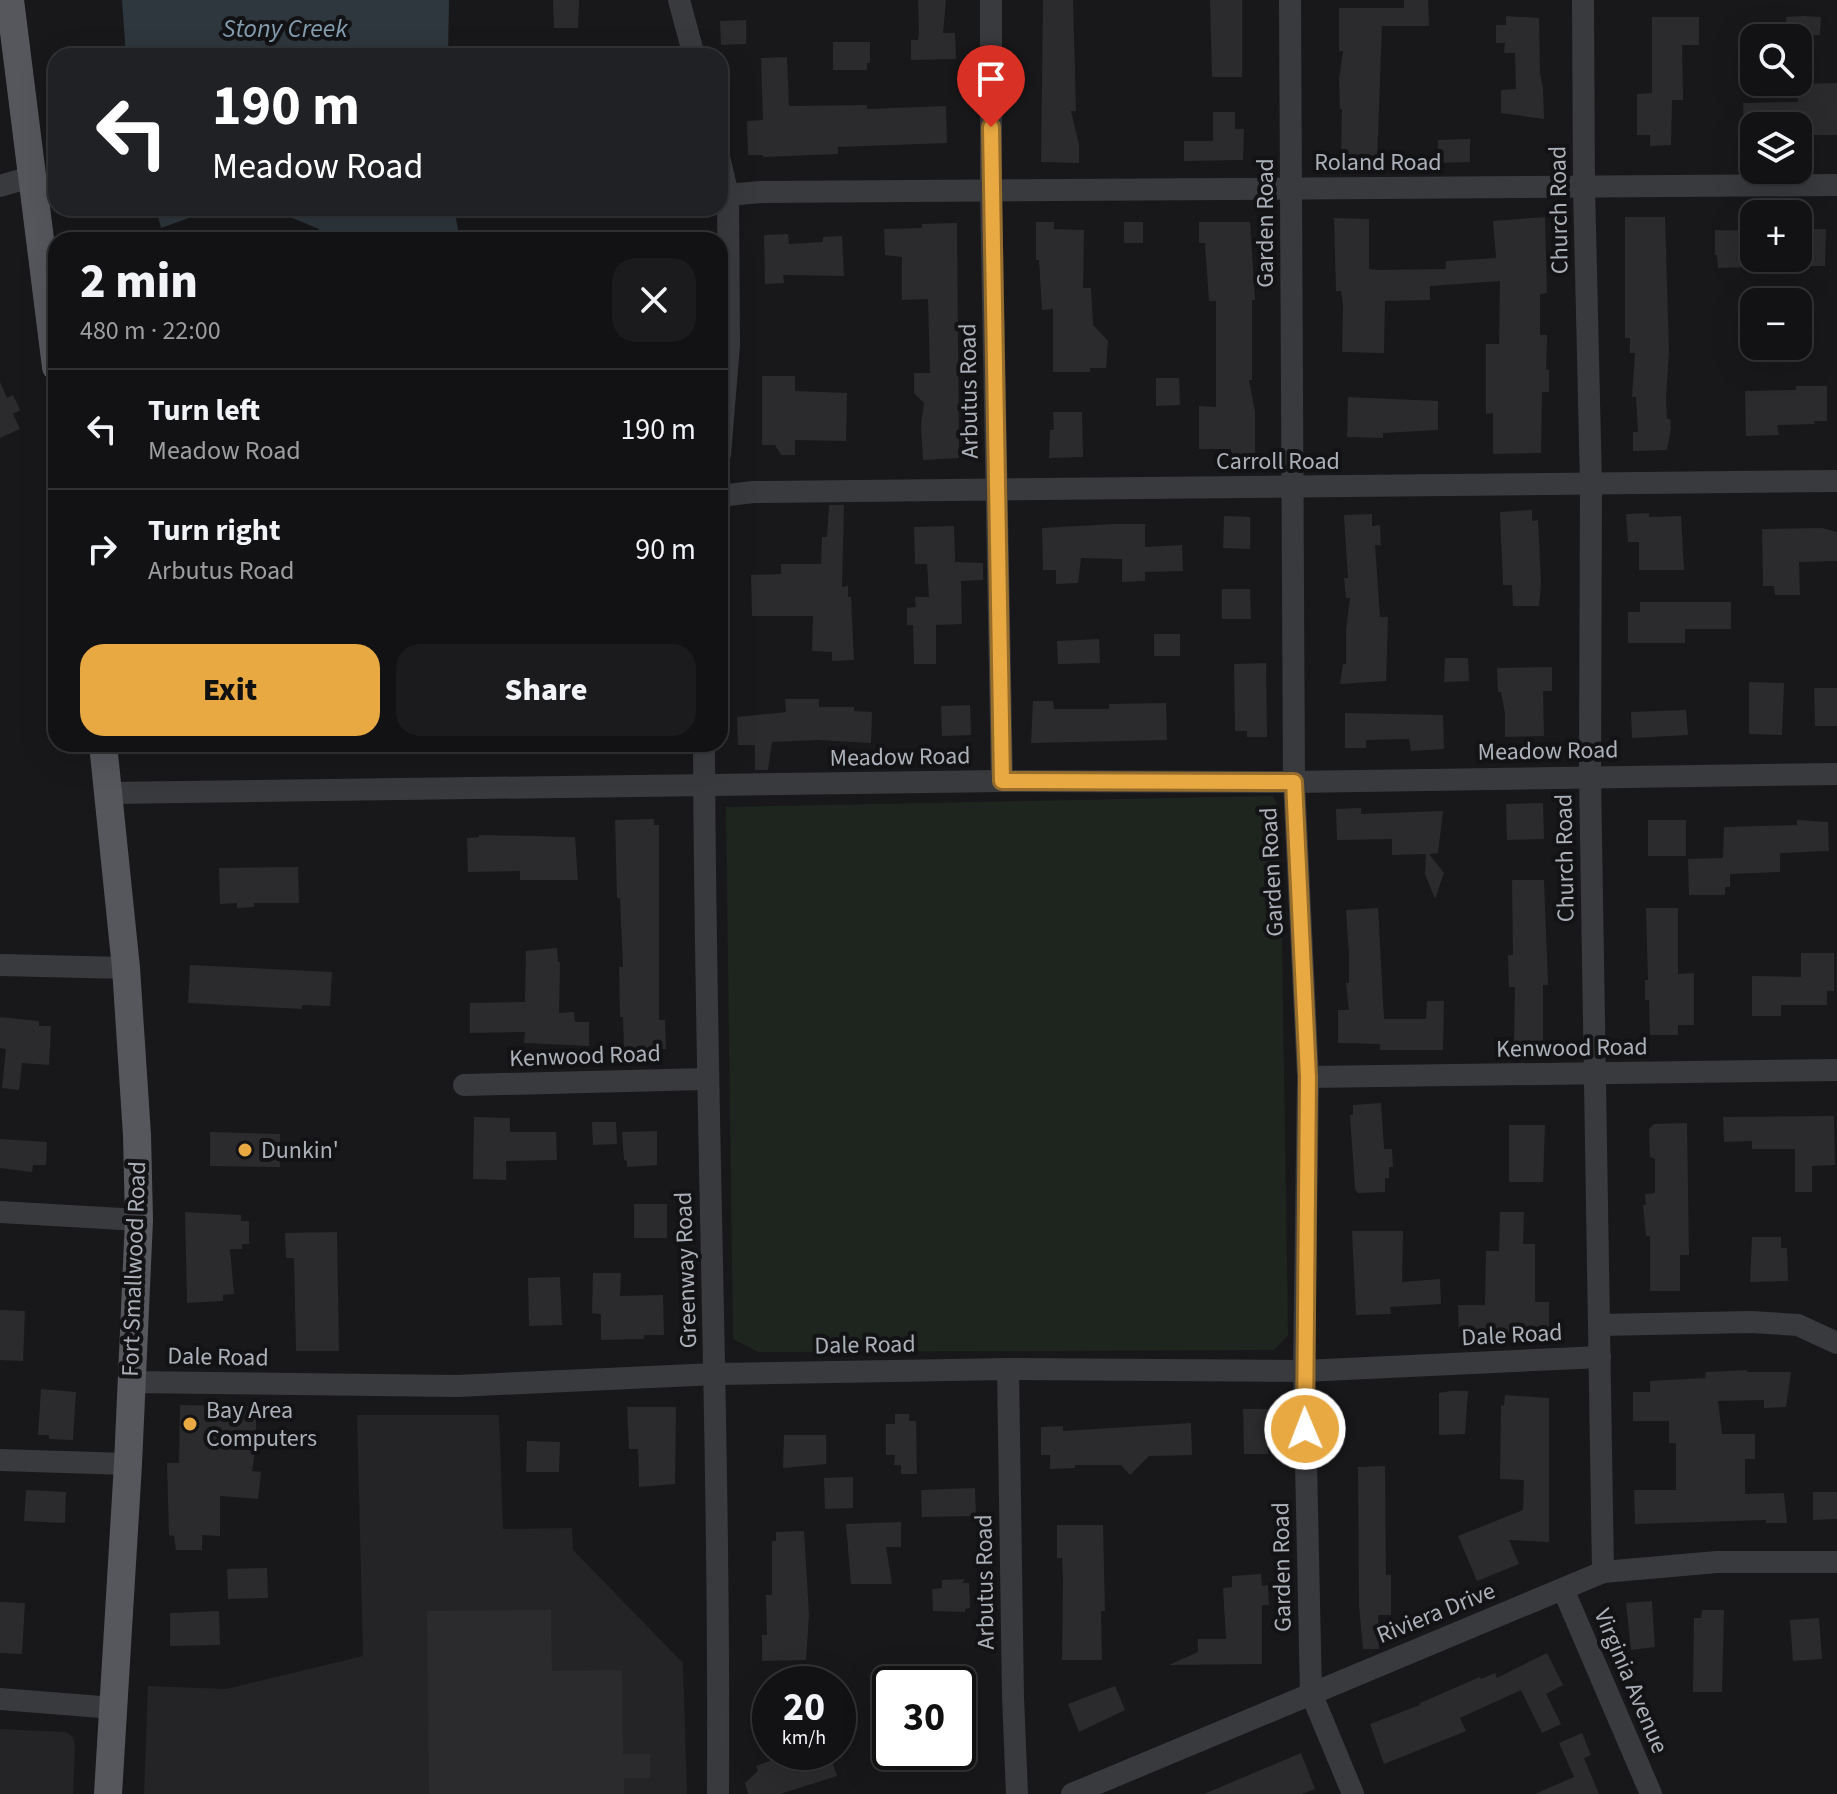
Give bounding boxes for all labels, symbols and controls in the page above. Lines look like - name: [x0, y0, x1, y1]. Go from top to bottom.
- water label: Stony Creek: [222, 10, 348, 47]
- map controls: [1740, 24, 1812, 360]
- button: search: [1740, 24, 1812, 96]
- pin: [957, 45, 1025, 127]
- icon: arrive: [969, 57, 1013, 101]
- text: 190 m: [212, 67, 360, 146]
- icon: left: [80, 80, 184, 184]
- button: layers: [1740, 112, 1812, 184]
- text: Meadow Road: [212, 141, 423, 192]
- street label: Roland Road: [1314, 145, 1442, 180]
- street label: Church Road: [1540, 146, 1578, 274]
- street label: Garden Road: [1248, 158, 1283, 288]
- button: +: [1740, 200, 1812, 272]
- text: 2 min: [80, 248, 198, 316]
- button: close: [612, 258, 696, 342]
- button: −: [1740, 288, 1812, 360]
- text: 480 m · 22:00: [80, 312, 221, 349]
- street label: Arbutus Road: [950, 323, 988, 459]
- text: Turn left: [148, 389, 260, 432]
- icon: left: [80, 407, 124, 451]
- text: 190 m: [620, 408, 696, 451]
- text: Meadow Road: [148, 432, 301, 469]
- street label: Carroll Road: [1216, 444, 1340, 479]
- text: Turn right: [148, 509, 280, 552]
- icon: right: [80, 527, 124, 571]
- text: 90 m: [635, 528, 696, 571]
- text: Arbutus Road: [148, 552, 295, 589]
- button: Exit: [80, 644, 380, 736]
- button: Share: [396, 644, 696, 736]
- street label: Meadow Road: [1477, 732, 1619, 770]
- street label: Meadow Road: [829, 738, 971, 776]
- street label: Church Road: [1546, 794, 1584, 922]
- street label: Garden Road: [1251, 806, 1293, 938]
- street label: Kenwood Road: [1496, 1029, 1648, 1067]
- street label: Kenwood Road: [509, 1036, 661, 1076]
- place label: Dunkin': [261, 1133, 339, 1168]
- marker: Dunkin': [236, 1141, 254, 1159]
- street label: Fort Smallwood Road: [113, 1161, 155, 1377]
- street label: Greenway Road: [666, 1191, 706, 1349]
- street label: Dale Road: [1461, 1315, 1563, 1355]
- street label: Dale Road: [814, 1327, 916, 1363]
- street label: Dale Road: [167, 1339, 269, 1375]
- position arrow: [1263, 1387, 1347, 1471]
- place label: Bay Area Computers: [206, 1393, 317, 1456]
- marker: Bay Area Computers: [181, 1415, 199, 1433]
- street label: Garden Road: [1263, 1502, 1301, 1632]
- street label: Arbutus Road: [966, 1514, 1004, 1650]
- street label: Riviera Drive: [1371, 1573, 1501, 1653]
- street label: Virginia Avenue: [1585, 1603, 1677, 1759]
- speed limit sign: 30: [872, 1666, 976, 1770]
- text: 20: [783, 1679, 825, 1736]
- text: km/h: [782, 1724, 826, 1752]

